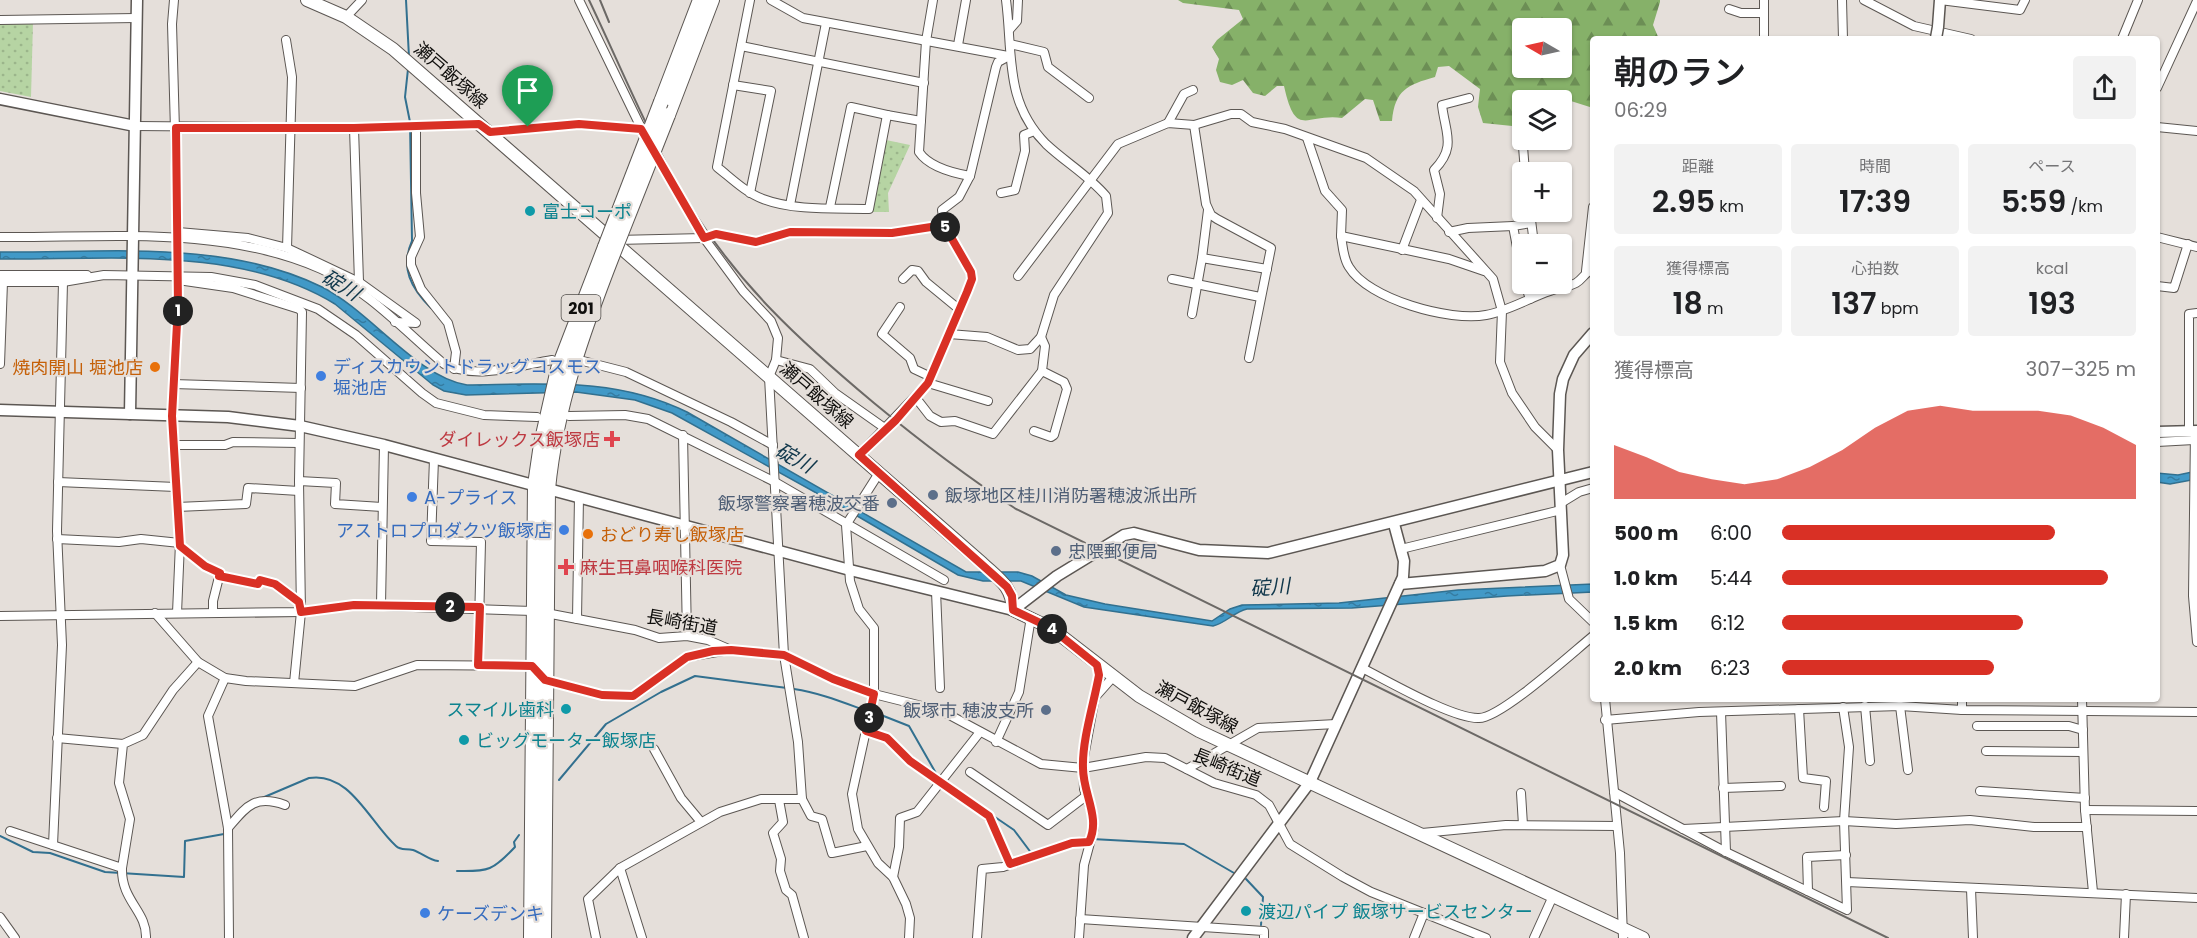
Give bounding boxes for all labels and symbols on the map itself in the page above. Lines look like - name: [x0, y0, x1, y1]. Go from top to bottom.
- north arrow: [1512, 18, 1572, 78]
- street label: 瀬戸飯塚線: [409, 36, 493, 114]
- pin: [502, 65, 553, 127]
- place label: 富士コーポ: [542, 199, 632, 224]
- marker: 富士コーポ: [523, 204, 537, 218]
- pin: 5: [930, 212, 960, 242]
- water label: 碇川: [317, 263, 367, 308]
- road number: 201: [562, 295, 600, 321]
- pin: 1: [163, 296, 193, 326]
- place label: ディスカウントドラッグコスモス 堀池店: [333, 354, 602, 400]
- place label: 焼肉開山 堀池店: [12, 355, 143, 380]
- street label: 瀬戸飯塚線: [775, 356, 859, 434]
- marker: 焼肉開山 堀池店: [148, 360, 162, 374]
- marker: ディスカウントドラッグコスモス 堀池店: [314, 369, 328, 383]
- place label: ダイレックス飯塚店: [439, 427, 600, 452]
- marker: ダイレックス飯塚店: [605, 432, 619, 446]
- water label: 碇川: [771, 436, 821, 481]
- place label: 飯塚地区桂川消防署穂波派出所: [945, 483, 1197, 508]
- place label: A-プライス: [424, 485, 518, 510]
- marker: 飯塚地区桂川消防署穂波派出所: [926, 488, 940, 502]
- marker: A-プライス: [405, 490, 419, 504]
- place label: 飯塚警察署穂波交番: [718, 491, 880, 516]
- marker: 飯塚警察署穂波交番: [885, 496, 899, 510]
- place label: アストロプロダクツ飯塚店: [336, 518, 552, 543]
- place label: おどり寿し飯塚店: [600, 522, 744, 547]
- marker: アストロプロダクツ飯塚店: [557, 523, 571, 537]
- marker: おどり寿し飯塚店: [581, 527, 595, 541]
- place label: 忠隈郵便局: [1068, 539, 1158, 564]
- marker: 忠隈郵便局: [1049, 544, 1063, 558]
- place label: 麻生耳鼻咽喉科医院: [580, 555, 742, 580]
- marker: 麻生耳鼻咽喉科医院: [557, 558, 575, 576]
- water label: 碇川: [1249, 571, 1293, 602]
- pin: 2: [435, 592, 465, 622]
- street label: 長崎街道: [644, 603, 720, 641]
- pin: 4: [1037, 614, 1067, 644]
- street label: 瀬戸飯塚線: [1151, 675, 1243, 739]
- place label: スマイル歯科: [447, 697, 554, 722]
- place label: 飯塚市 穂波支所: [903, 698, 1034, 723]
- marker: スマイル歯科: [559, 702, 573, 716]
- pin: 3: [854, 703, 884, 733]
- marker: 飯塚市 穂波支所: [1039, 703, 1053, 717]
- place label: ビッグモーター飯塚店: [476, 728, 656, 753]
- marker: ビッグモーター飯塚店: [457, 733, 471, 747]
- street label: 長崎街道: [1189, 742, 1265, 792]
- place label: 渡辺パイプ 飯塚サービスセンター: [1258, 899, 1533, 924]
- place label: ケーズデンキ: [437, 901, 544, 926]
- marker: 渡辺パイプ 飯塚サービスセンター: [1239, 904, 1253, 918]
- marker: ケーズデンキ: [418, 906, 432, 920]

